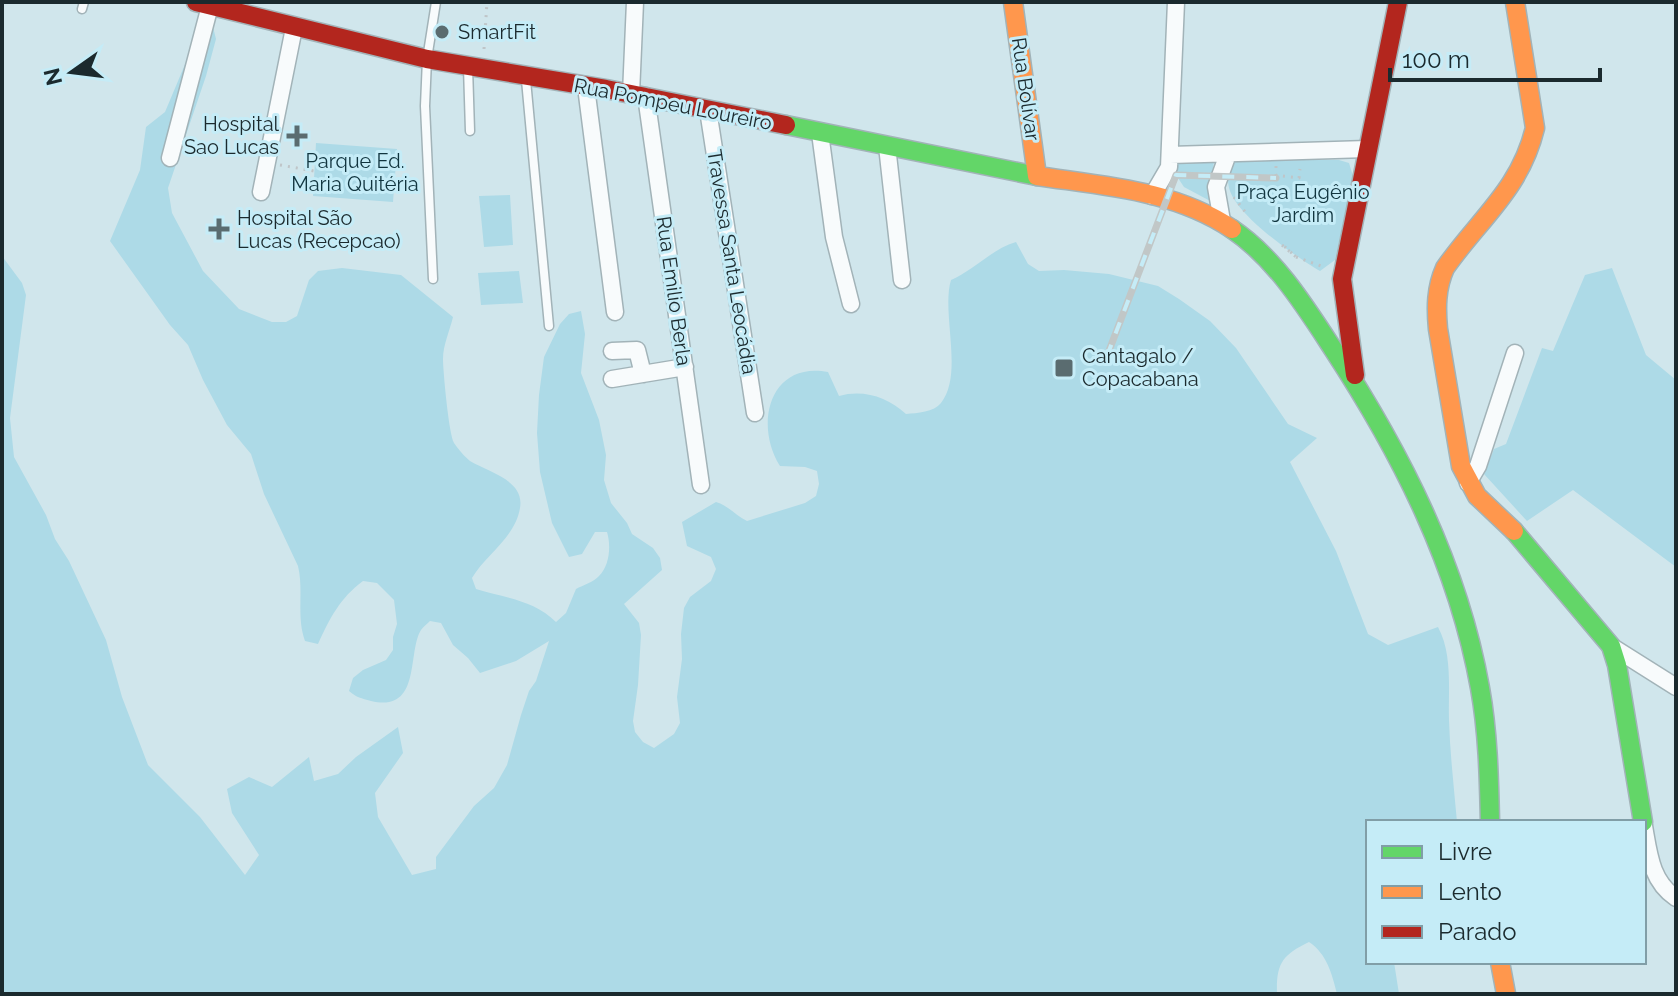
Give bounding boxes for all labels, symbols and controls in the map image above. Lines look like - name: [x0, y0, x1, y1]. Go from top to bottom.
- place label: SmartFit: [458, 20, 536, 44]
- marker: SmartFit: [433, 23, 451, 41]
- north arrow: [32, 32, 112, 112]
- scale bar: [1390, 32, 1600, 82]
- street label: Rua Bolívar: [1007, 36, 1045, 142]
- text: 100 m: [1402, 45, 1470, 74]
- text: N: [38, 66, 67, 88]
- street label: Rua Pompeu Loureiro: [572, 73, 774, 135]
- place label: Hospital Sao Lucas: [184, 112, 280, 159]
- marker: Hospital Sao Lucas: [286, 125, 308, 147]
- street label: Travessa Santa Leocádia: [702, 148, 762, 376]
- park label: Parque Ed. Maria Quitéria: [291, 149, 419, 196]
- park label: Praça Eugênio Jardim: [1236, 180, 1370, 227]
- place label: Hospital São Lucas (Recepcao): [237, 206, 401, 253]
- street label: Rua Emilio Berla: [652, 215, 696, 367]
- marker: Hospital São Lucas (Recepcao): [208, 218, 230, 240]
- place label: Cantagalo / Copacabana: [1082, 344, 1199, 391]
- marker: Cantagalo / Copacabana: [1053, 357, 1075, 379]
- legend: [1366, 820, 1646, 964]
- text: Livre: [1438, 837, 1492, 866]
- text: Lento: [1438, 877, 1502, 906]
- text: Parado: [1438, 917, 1517, 946]

